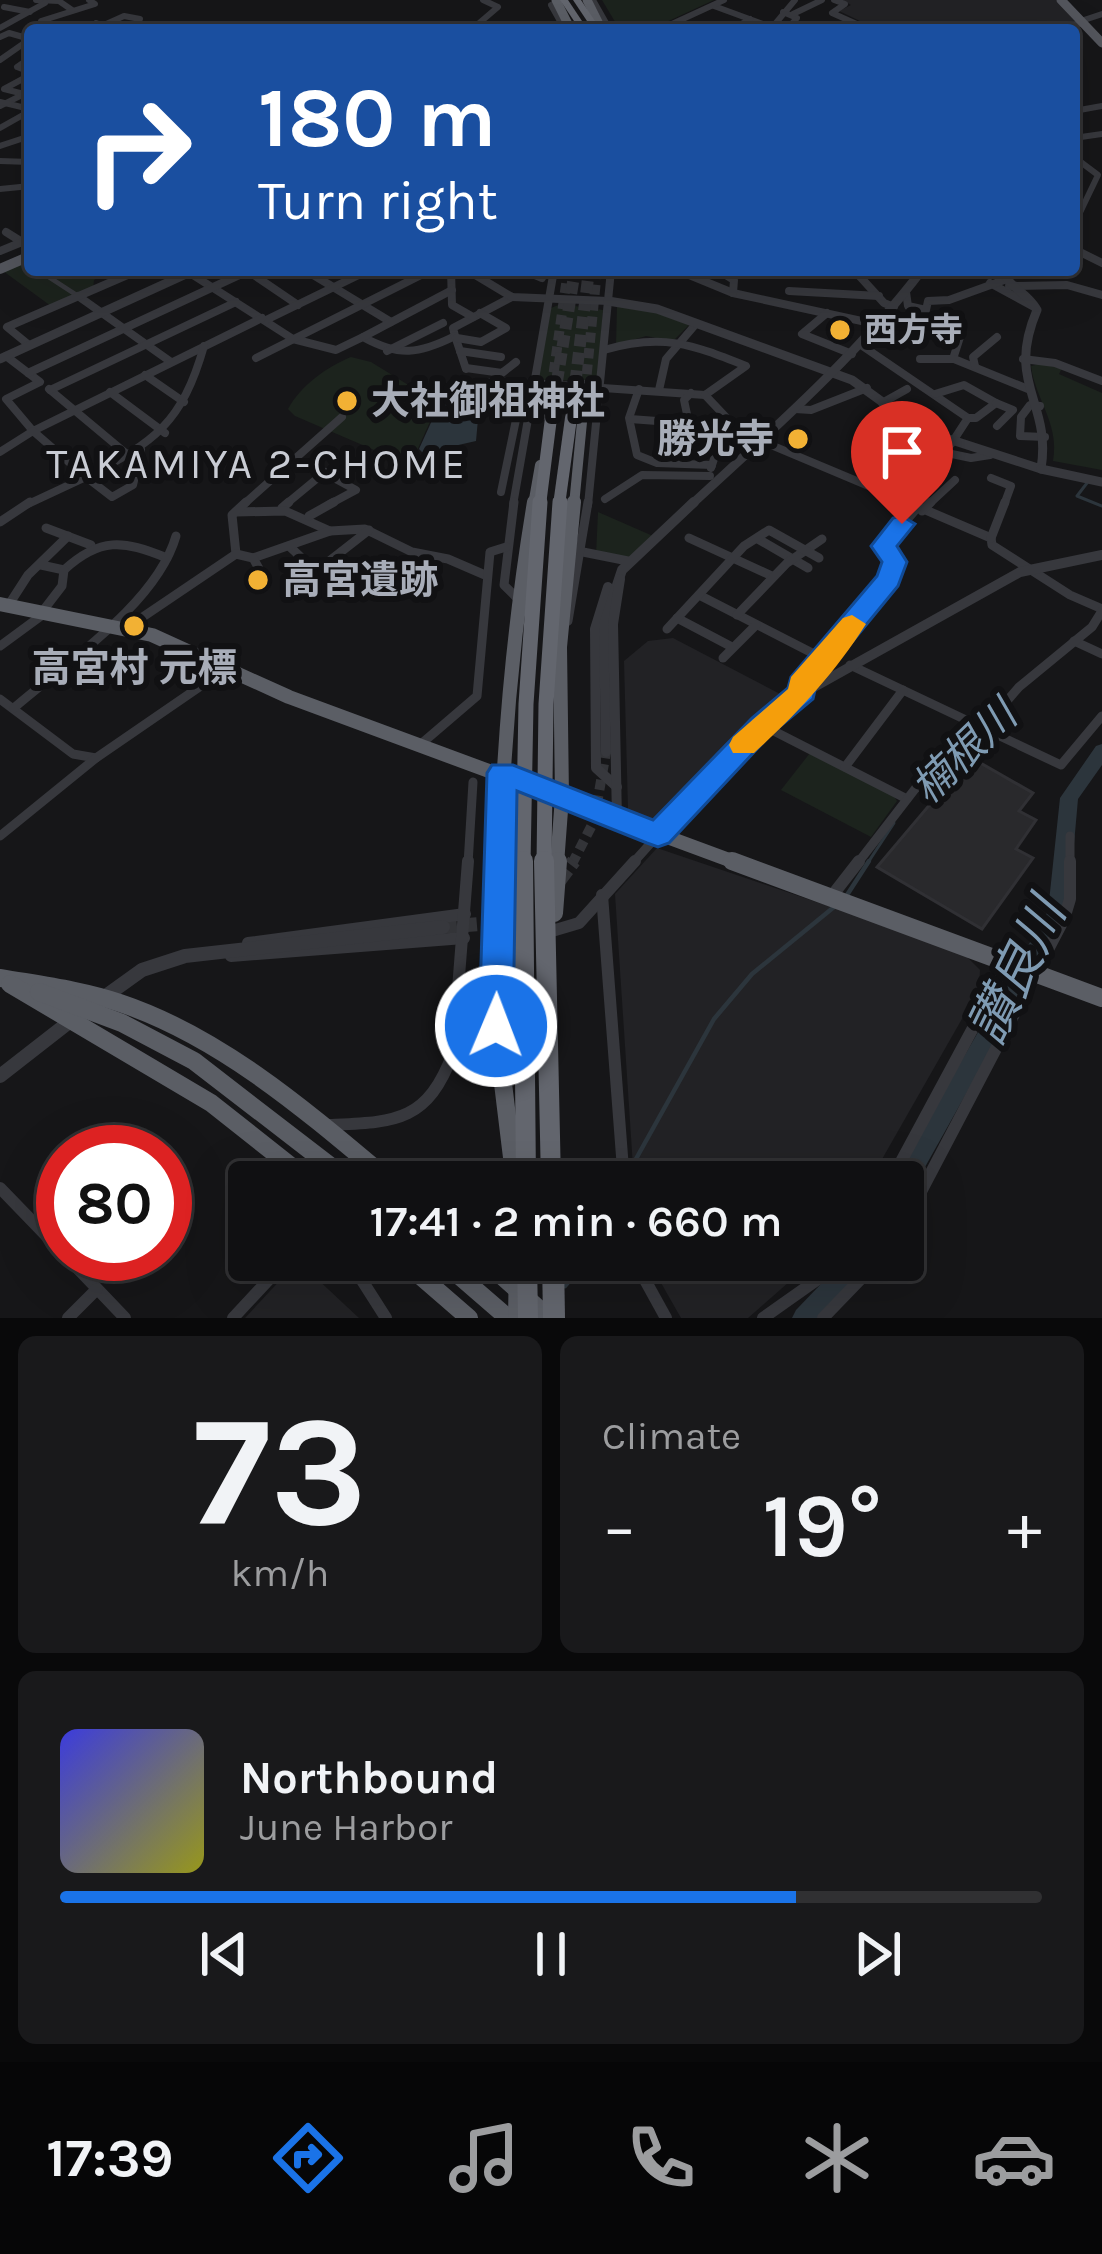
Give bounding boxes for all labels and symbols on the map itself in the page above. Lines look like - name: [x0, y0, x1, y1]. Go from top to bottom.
- place label: 西方寺: [864, 311, 963, 349]
- marker: 西方寺: [827, 317, 853, 343]
- place label: 大社御祖神社: [371, 378, 605, 424]
- marker: 大社御祖神社: [334, 388, 360, 414]
- pin: [851, 401, 953, 524]
- place label: 勝光寺: [657, 416, 774, 462]
- marker: 勝光寺: [785, 426, 811, 452]
- district label: TAKAMIYA 2-CHOME: [46, 439, 468, 489]
- place label: 高宮遺跡: [282, 557, 438, 603]
- marker: 高宮遺跡: [245, 567, 271, 593]
- marker: 高宮村 元標: [121, 613, 147, 639]
- place label: 高宮村 元標: [32, 645, 236, 691]
- water label: 楠根川: [901, 687, 1030, 814]
- water label: 讃良川: [956, 885, 1080, 1053]
- position arrow: [433, 963, 559, 1089]
- speed limit sign: 80: [36, 1125, 192, 1281]

